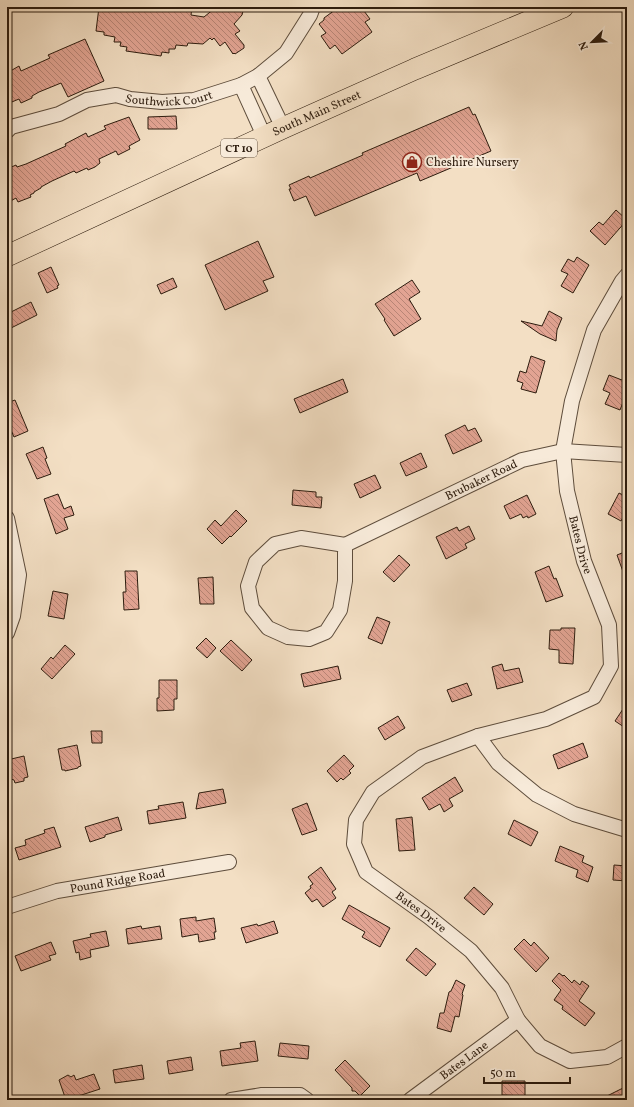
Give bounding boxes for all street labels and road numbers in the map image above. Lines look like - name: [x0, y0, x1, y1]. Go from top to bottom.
- street label: South Main Street: [270, 87, 364, 141]
- street label: Southwick Court: [123, 88, 215, 111]
- road number: CT 10: [221, 139, 257, 157]
- street label: Brubaker Road: [443, 456, 521, 505]
- street label: Bates Drive: [564, 514, 595, 577]
- street label: Pound Ridge Road: [69, 866, 167, 898]
- street label: Bates Drive: [392, 888, 450, 937]
- street label: Bates Lane: [437, 1038, 492, 1084]

